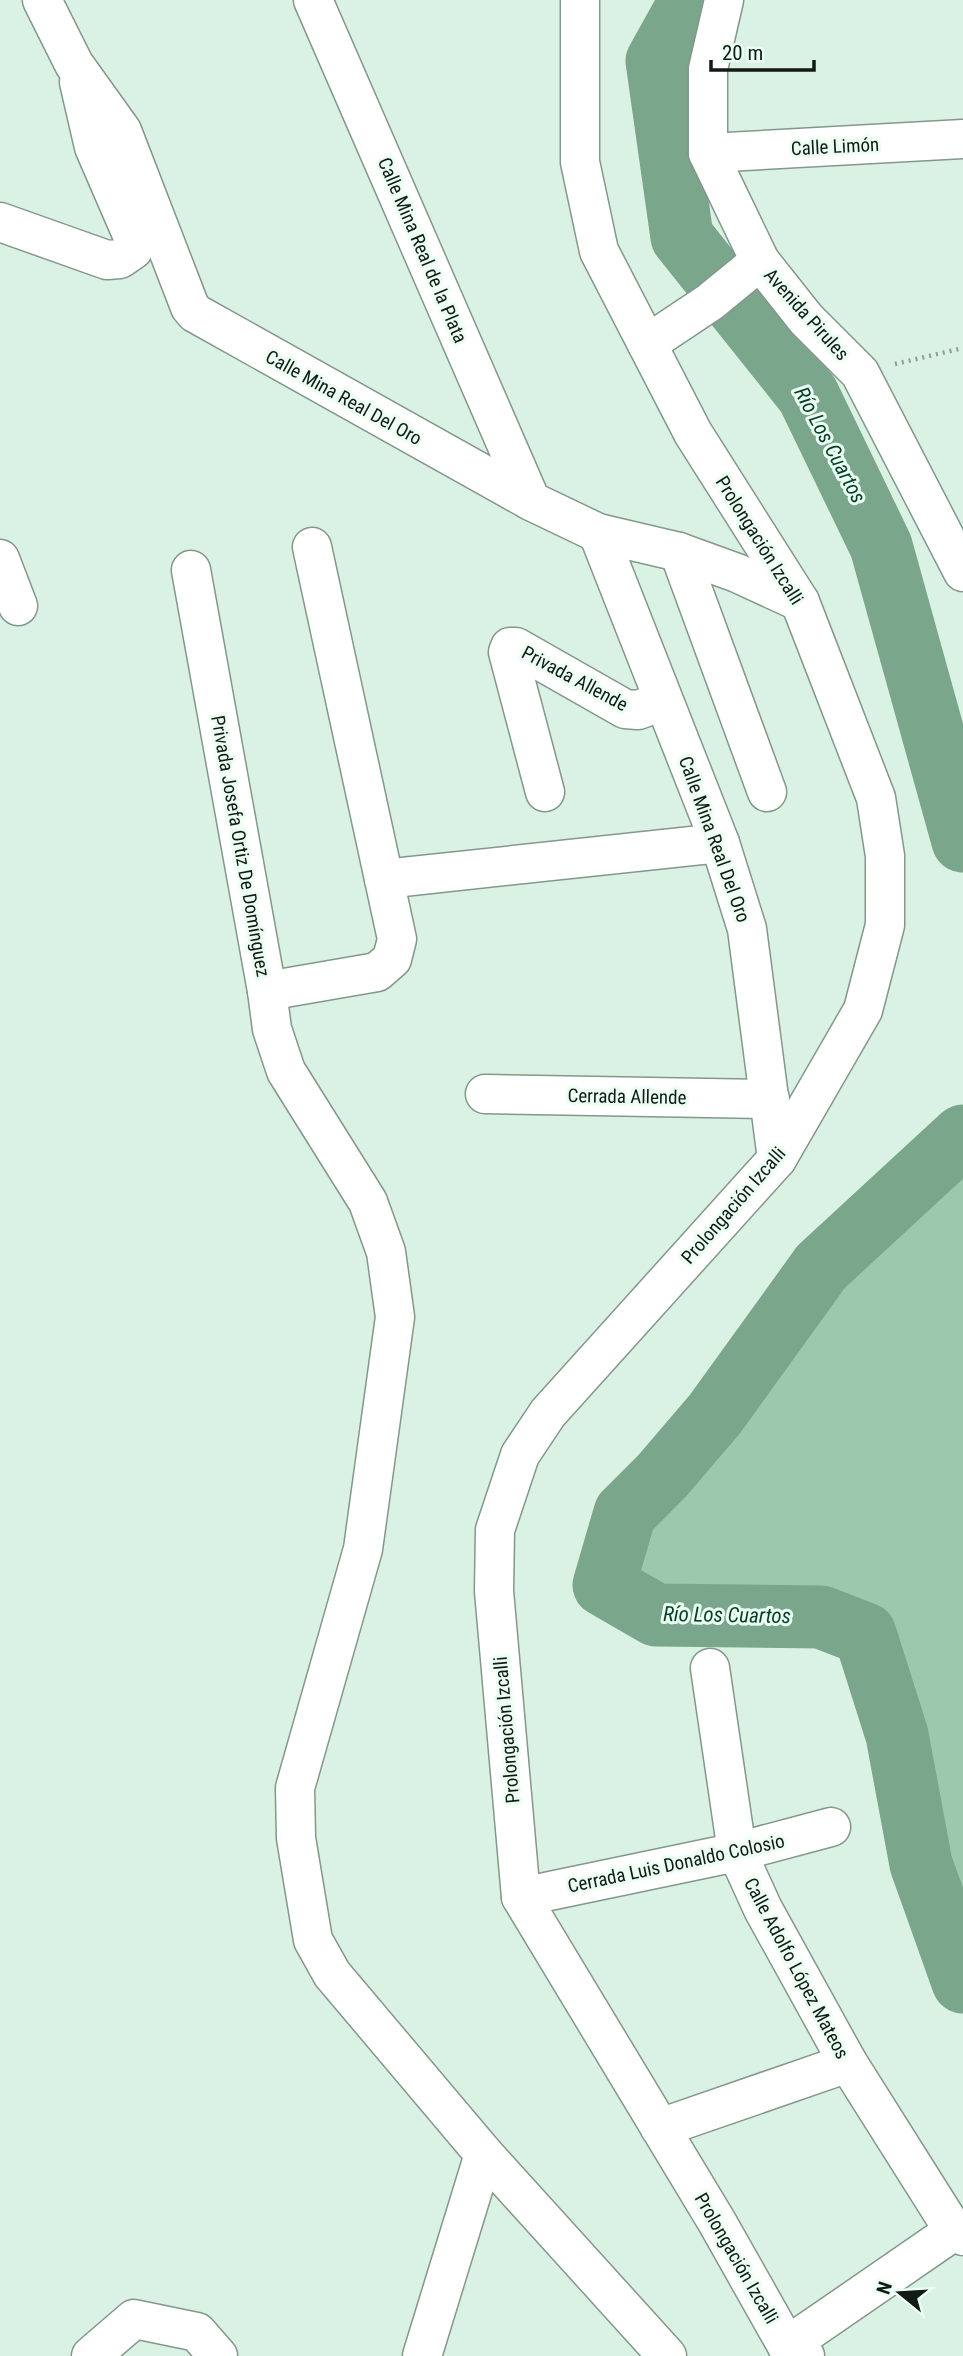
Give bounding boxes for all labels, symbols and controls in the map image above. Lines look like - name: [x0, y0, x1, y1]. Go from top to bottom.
- scale bar: [711, 28, 814, 72]
- text: 20 m: [722, 41, 763, 65]
- street label: Calle Limón: [790, 133, 880, 160]
- street label: Calle Mina Real de la Plata: [373, 154, 472, 346]
- street label: Avenida Pirules: [759, 264, 854, 365]
- street label: Calle Mina Real Del Oro: [262, 345, 426, 450]
- water label: Río Los Cuartos: [789, 383, 871, 507]
- street label: Prolongación Izcalli: [711, 472, 808, 609]
- street label: Privada Allende: [518, 641, 632, 716]
- street label: Privada Josefa Ortiz De Domínguez: [206, 714, 275, 979]
- street label: Calle Mina Real Del Oro: [674, 753, 755, 925]
- street label: Cerrada Allende: [567, 1084, 687, 1109]
- street label: Prolongación Izcalli: [676, 1142, 790, 1268]
- water label: Río Los Cuartos: [663, 1602, 791, 1628]
- street label: Prolongación Izcalli: [489, 1656, 524, 1804]
- street label: Cerrada Luis Donaldo Colosio: [566, 1829, 787, 1898]
- street label: Calle Adolfo López Mateos: [739, 1874, 854, 2063]
- street label: Prolongación Izcalli: [690, 2189, 783, 2328]
- north arrow: [865, 2258, 935, 2328]
- text: N: [872, 2279, 897, 2297]

